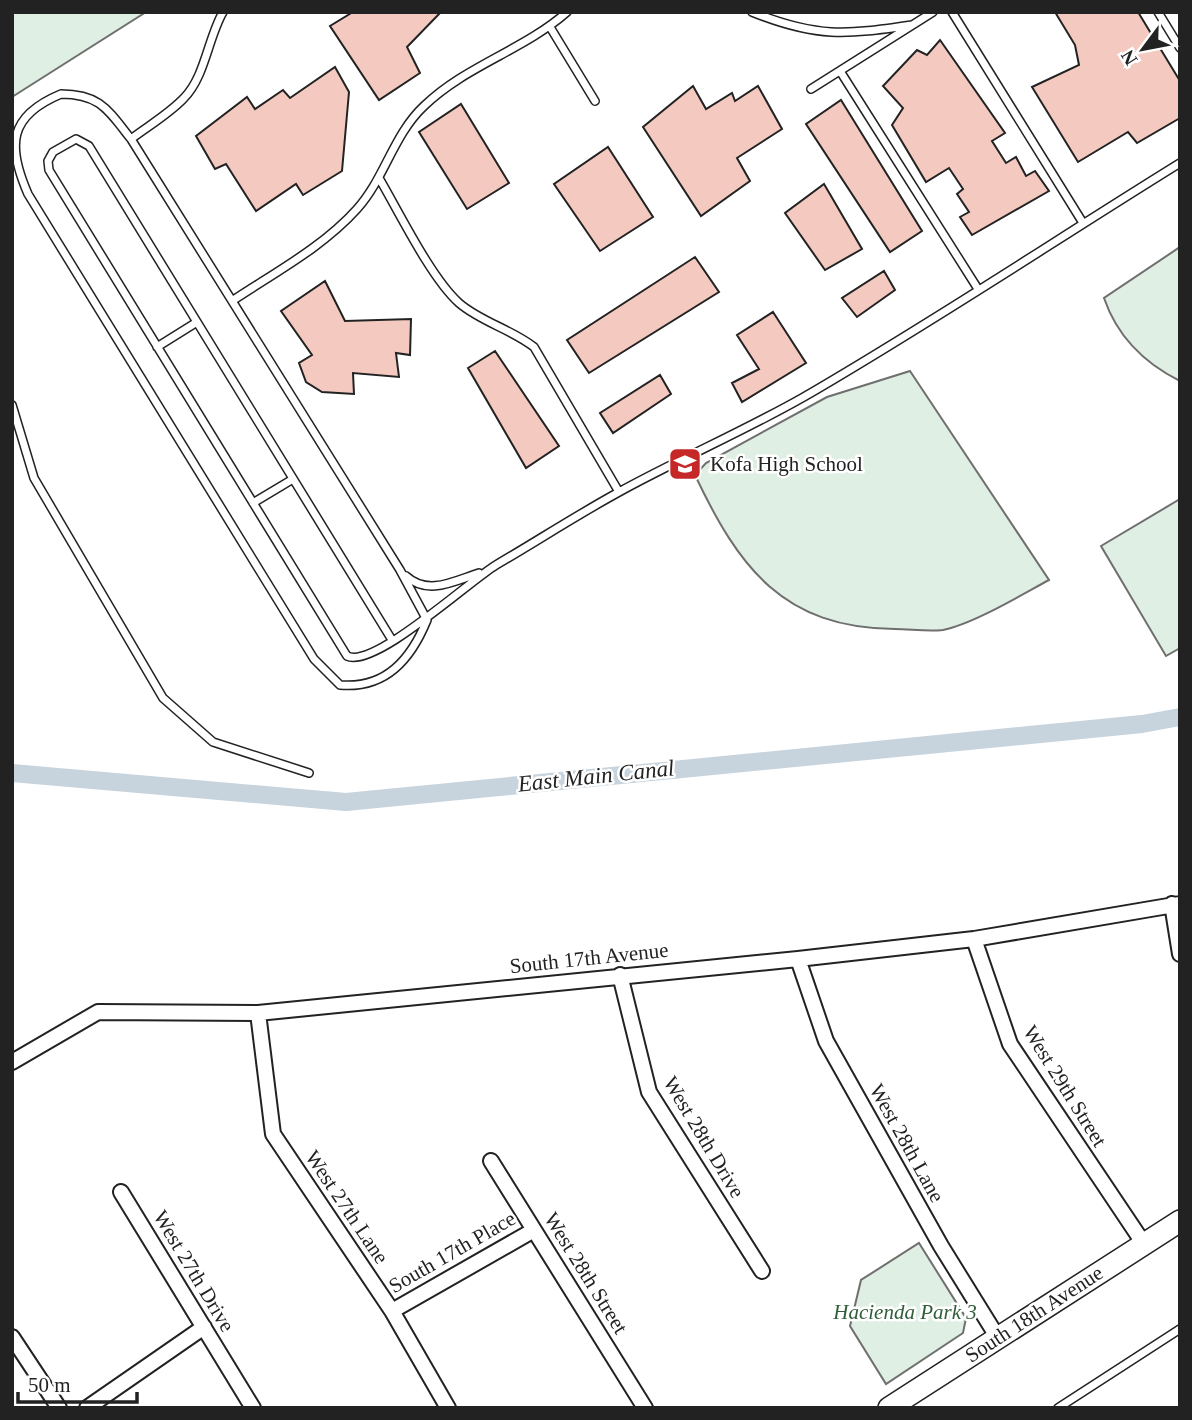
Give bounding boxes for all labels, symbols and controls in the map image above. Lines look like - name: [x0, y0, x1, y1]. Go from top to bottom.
- north arrow: [1108, 14, 1178, 84]
- text: N: [1116, 46, 1142, 69]
- school or university icon: Kofa High School: [666, 445, 704, 483]
- place label: Kofa High School: [710, 452, 863, 476]
- water label: East Main Canal: [516, 755, 675, 797]
- street label: South 17th Avenue: [508, 938, 670, 978]
- street label: West 29th Street: [1018, 1021, 1112, 1151]
- street label: West 28th Drive: [658, 1072, 750, 1202]
- street label: West 28th Lane: [865, 1080, 949, 1206]
- street label: West 27th Lane: [300, 1146, 394, 1268]
- street label: West 27th Drive: [148, 1206, 240, 1336]
- street label: South 17th Place: [384, 1206, 520, 1298]
- street label: West 28th Street: [539, 1208, 633, 1338]
- street label: South 18th Avenue: [961, 1261, 1107, 1367]
- park label: Hacienda Park 3: [832, 1300, 977, 1324]
- scale bar: [18, 1360, 136, 1404]
- text: 50 m: [28, 1373, 71, 1397]

